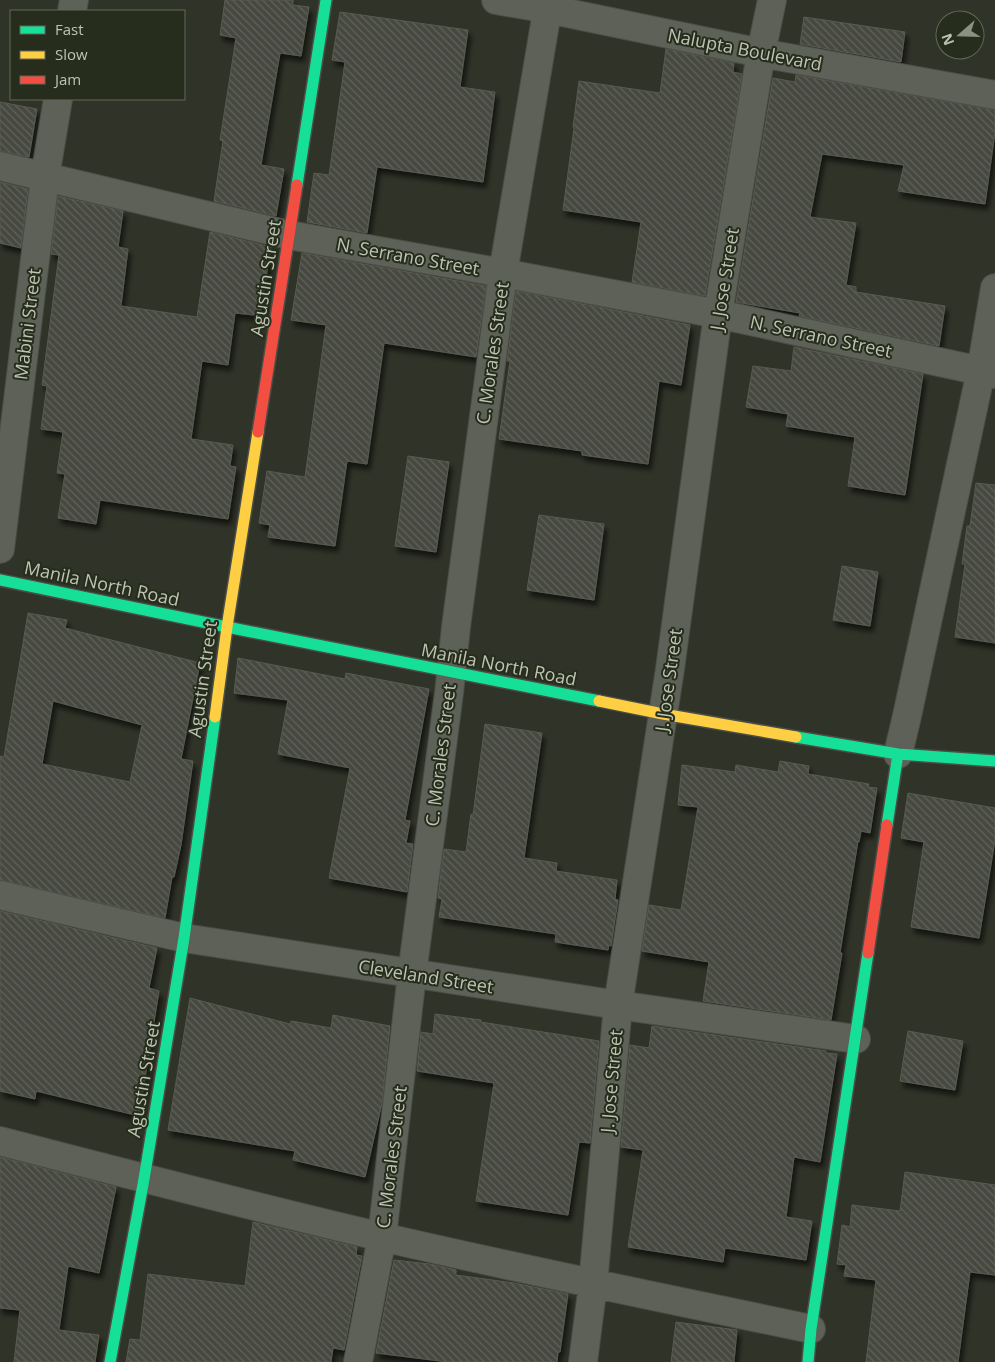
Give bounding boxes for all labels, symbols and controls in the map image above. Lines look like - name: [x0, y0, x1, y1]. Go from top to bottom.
- legend: [10, 10, 185, 100]
- north arrow: [935, 10, 985, 60]
- text: Fast: [55, 19, 84, 39]
- street label: Nalupta Boulevard: [666, 22, 824, 76]
- text: N: [936, 31, 958, 48]
- text: Slow: [55, 44, 88, 64]
- text: Jam: [53, 69, 81, 89]
- street label: Agustin Street: [244, 218, 286, 338]
- street label: J. Jose Street: [704, 226, 744, 334]
- street label: N. Serrano Street: [335, 232, 481, 280]
- street label: Mabini Street: [8, 267, 46, 381]
- street label: C. Morales Street: [470, 280, 514, 426]
- street label: N. Serrano Street: [748, 309, 894, 363]
- street label: Manila North Road: [22, 555, 182, 611]
- street label: Agustin Street: [182, 619, 222, 739]
- street label: J. Jose Street: [649, 627, 687, 735]
- street label: Manila North Road: [419, 637, 579, 691]
- street label: C. Morales Street: [419, 682, 461, 828]
- street label: Cleveland Street: [357, 953, 495, 999]
- street label: Agustin Street: [121, 1019, 165, 1139]
- street label: J. Jose Street: [594, 1028, 627, 1136]
- street label: C. Morales Street: [370, 1084, 412, 1230]

